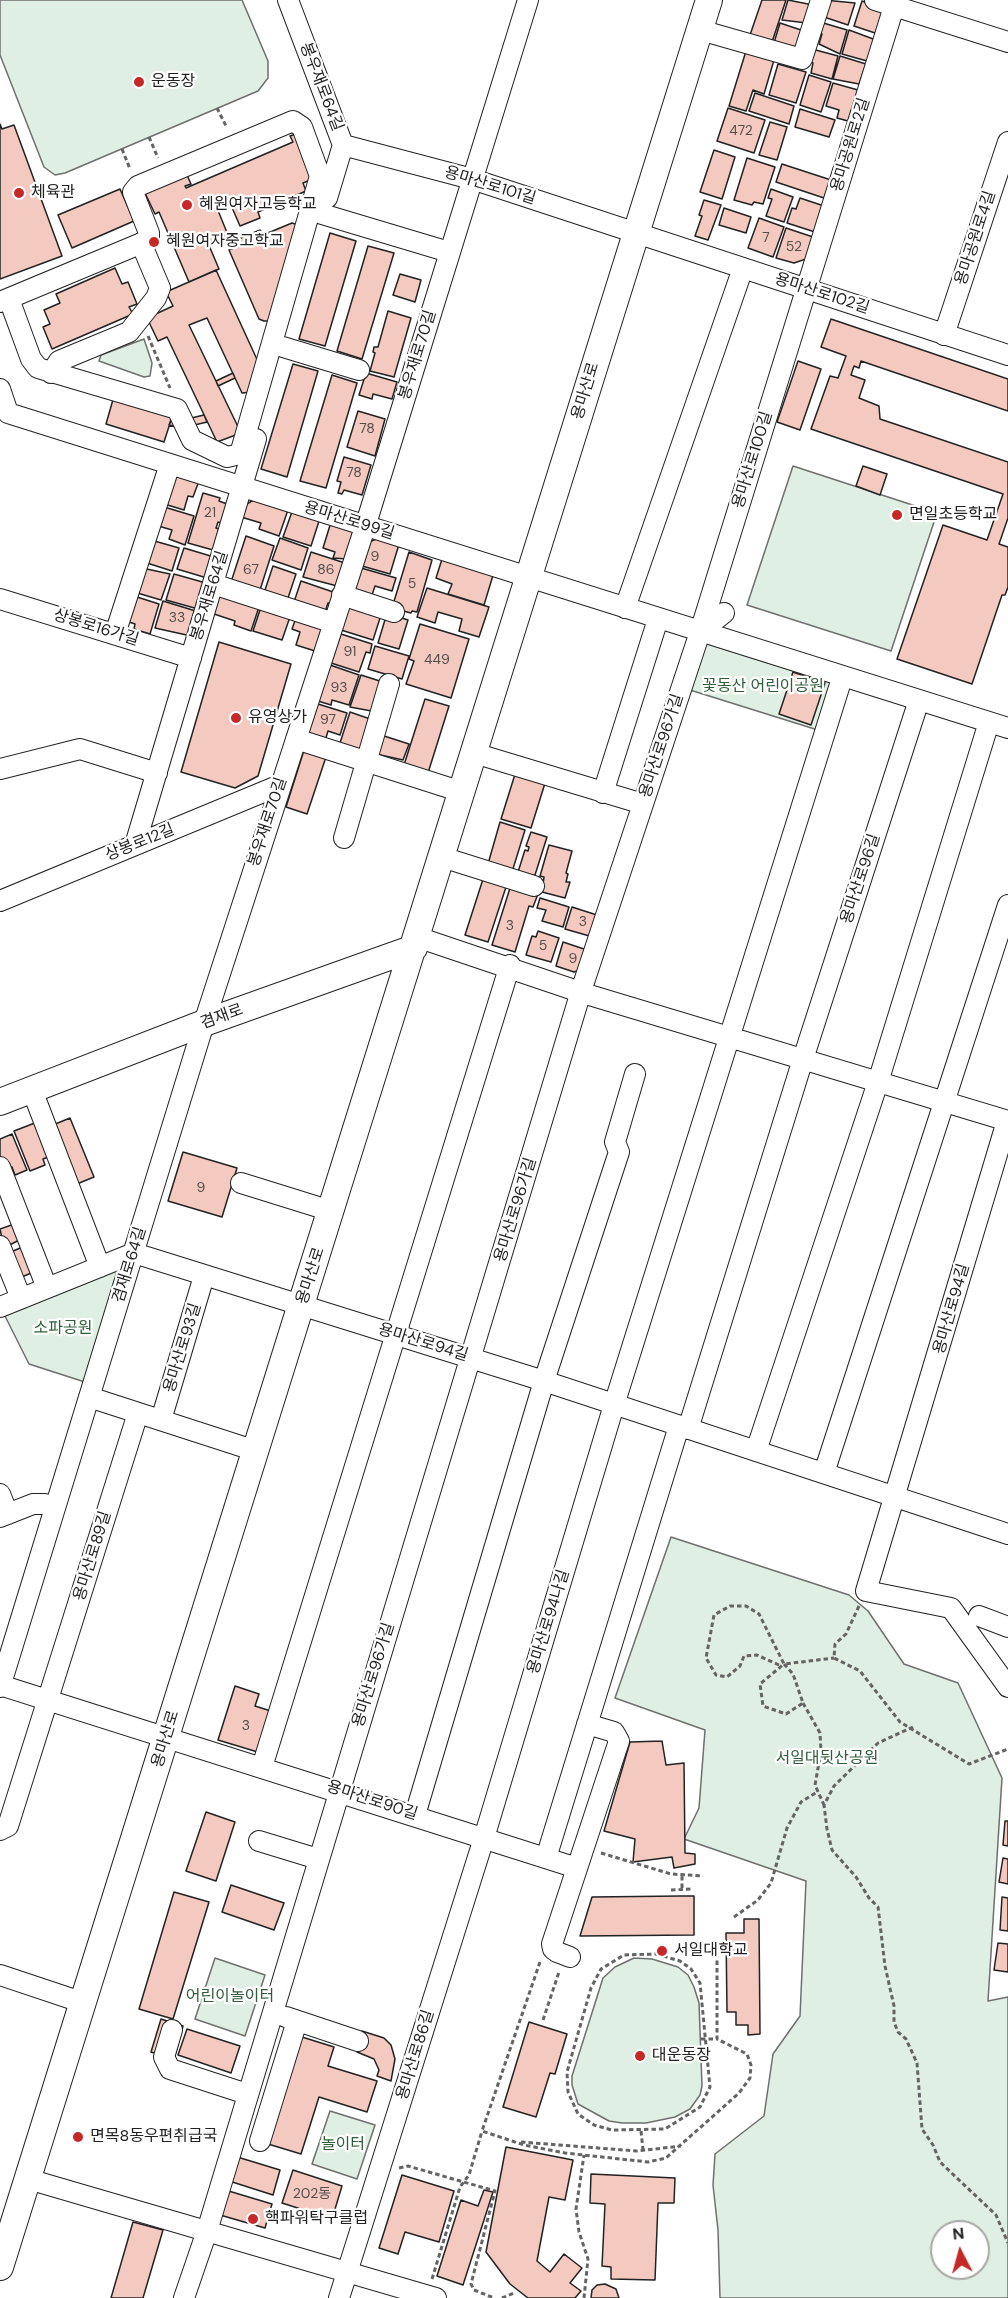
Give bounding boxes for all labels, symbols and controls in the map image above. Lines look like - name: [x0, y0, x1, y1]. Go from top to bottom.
- street label: 봉우재로64길: [295, 40, 347, 134]
- place label: 운동장: [151, 72, 195, 92]
- marker: 운동장: [132, 75, 146, 89]
- street label: 용마공원로2길: [828, 96, 874, 194]
- house number: 472: [729, 123, 753, 139]
- street label: 용마산로101길: [442, 163, 538, 209]
- place label: 체육관: [31, 183, 75, 203]
- marker: 체육관: [12, 186, 26, 200]
- street label: 용마공원로4길: [952, 188, 1000, 288]
- place label: 혜원여자고등학교: [199, 195, 317, 215]
- marker: 혜원여자고등학교: [180, 198, 194, 212]
- house number: 7: [762, 230, 770, 246]
- place label: 혜원여자중고학교: [166, 232, 284, 252]
- marker: 혜원여자중고학교: [147, 235, 161, 249]
- house number: 52: [786, 239, 802, 255]
- street label: 용마산로102길: [772, 270, 872, 318]
- street label: 봉우재로70길: [395, 308, 441, 402]
- street label: 용마산로: [568, 360, 604, 422]
- street label: 용마산로100길: [729, 409, 777, 511]
- house number: 78: [359, 421, 375, 437]
- house number: 78: [346, 465, 362, 481]
- street label: 용마산로99길: [301, 498, 397, 544]
- house number: 21: [204, 505, 216, 521]
- place label: 면일초등학교: [909, 505, 997, 525]
- marker: 면일초등학교: [890, 508, 904, 522]
- street label: 봉우재로64길: [187, 549, 233, 643]
- house number: 9: [371, 549, 379, 565]
- house number: 67: [243, 562, 259, 578]
- house number: 86: [317, 562, 335, 578]
- house number: 5: [408, 576, 416, 592]
- street label: 상봉로16가길: [51, 606, 141, 650]
- house number: 33: [169, 610, 185, 626]
- house number: 91: [344, 644, 356, 660]
- house number: 449: [424, 652, 450, 668]
- park label: 꽃동산 어린이공원: [702, 677, 824, 697]
- house number: 93: [331, 680, 347, 696]
- street label: 용마산로96가길: [636, 691, 688, 801]
- place label: 유영상가: [248, 708, 307, 728]
- marker: 유영상가: [229, 711, 243, 725]
- house number: 97: [320, 712, 336, 728]
- street label: 봉우재로70길: [245, 775, 291, 869]
- street label: 상봉로12길: [103, 820, 177, 866]
- street label: 용마산로96길: [837, 831, 885, 927]
- house number: 3: [579, 914, 587, 930]
- house number: 3: [506, 918, 514, 934]
- house number: 5: [539, 938, 547, 954]
- house number: 9: [569, 951, 577, 967]
- street label: 겸재로: [198, 1000, 246, 1034]
- street label: 용마산로96가길: [491, 1155, 541, 1265]
- house number: 9: [197, 1180, 205, 1196]
- street label: 겸재로64길: [109, 1225, 151, 1305]
- street label: 용마산로: [293, 1245, 329, 1307]
- street label: 용마산로94길: [930, 1261, 974, 1357]
- street label: 용마산로93길: [160, 1301, 206, 1395]
- park label: 소파공원: [34, 1319, 92, 1339]
- street label: 용마산로94길: [376, 1320, 470, 1366]
- street label: 용마산로89길: [70, 1509, 116, 1603]
- street label: 용마산로94나길: [524, 1568, 574, 1676]
- street label: 용마산로96가길: [349, 1620, 399, 1730]
- street label: 용마산로: [148, 1708, 184, 1770]
- house number: 3: [242, 1718, 250, 1734]
- park label: 서일대뒷산공원: [775, 1749, 879, 1769]
- street label: 용마산로90길: [324, 1777, 420, 1825]
- place label: 서일대학교: [674, 1941, 748, 1961]
- marker: 서일대학교: [655, 1944, 669, 1958]
- park label: 어린이놀이터: [186, 1987, 274, 2007]
- street label: 용마산로86길: [393, 2008, 439, 2102]
- place label: 대운동장: [652, 2046, 711, 2066]
- marker: 대운동장: [633, 2049, 647, 2063]
- place label: 면목8동우편취급국: [90, 2127, 217, 2147]
- marker: 면목8동우편취급국: [71, 2130, 85, 2144]
- park label: 놀이터: [321, 2135, 365, 2155]
- house number: 202동: [293, 2186, 331, 2202]
- place label: 핵파워탁구클럽: [265, 2209, 368, 2229]
- marker: 핵파워탁구클럽: [246, 2212, 260, 2226]
- north arrow: [930, 2220, 990, 2280]
- text: N: [951, 2223, 965, 2245]

